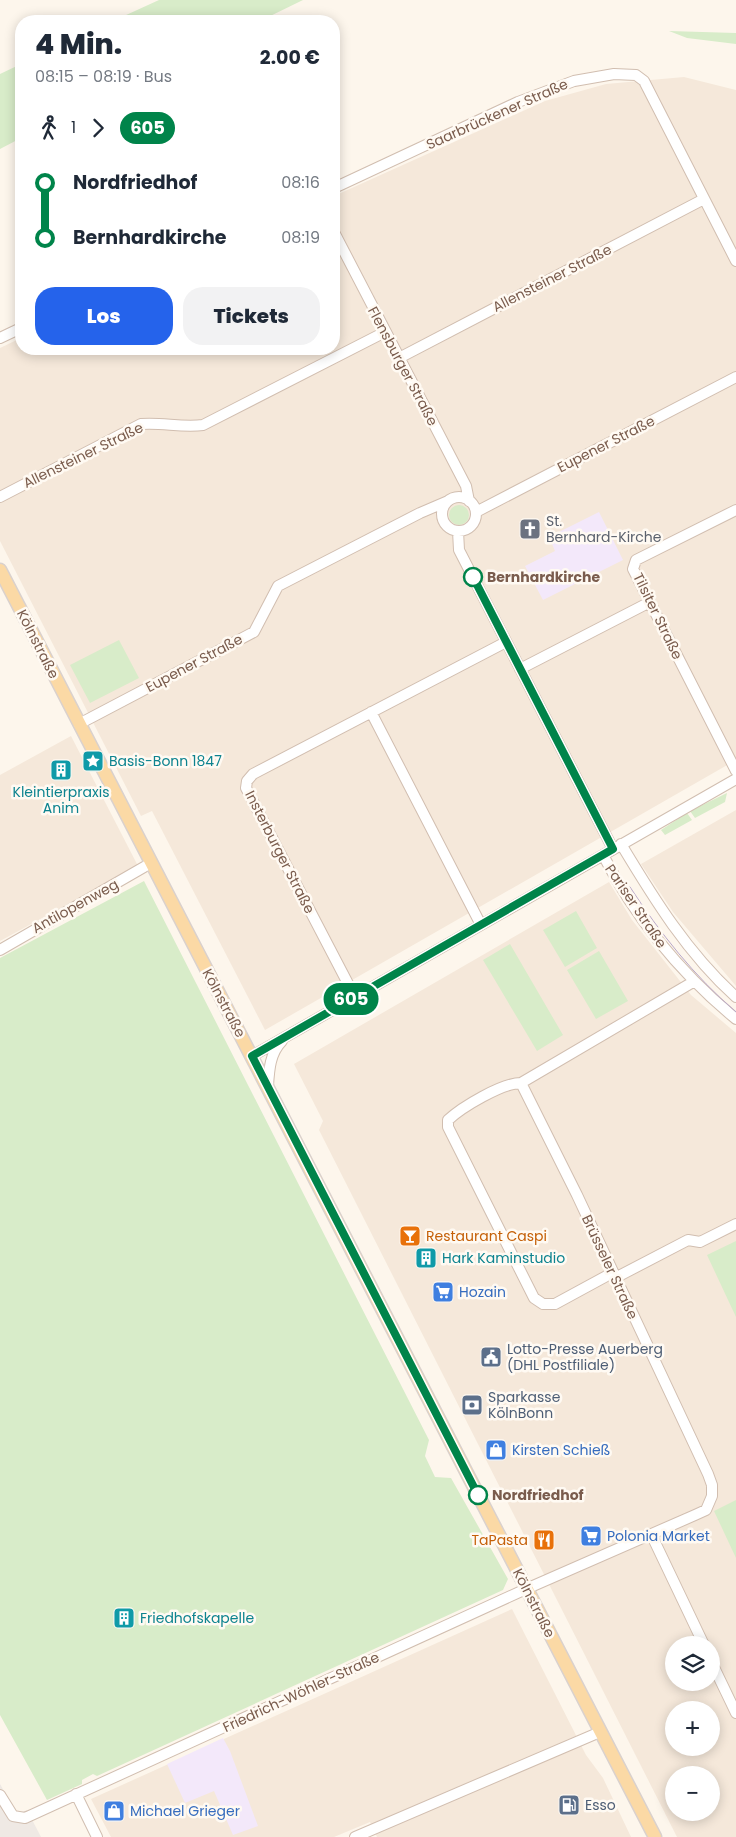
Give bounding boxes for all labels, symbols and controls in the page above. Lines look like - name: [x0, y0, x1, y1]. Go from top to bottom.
- text: 4 Min.: [35, 25, 122, 64]
- text: 2.00 €: [260, 44, 320, 71]
- text: 08:15 – 08:19 · Bus: [35, 65, 172, 88]
- street label: Saarbrückener Straße: [423, 74, 571, 154]
- icon: walk: [35, 114, 63, 142]
- icon: forward: [84, 114, 112, 142]
- text: 605: [130, 115, 165, 140]
- text: 1: [71, 116, 76, 139]
- text: Nordfriedhof: [73, 169, 197, 196]
- text: 08:16: [281, 171, 320, 194]
- text: Bernhardkirche: [73, 224, 226, 251]
- text: 08:19: [281, 226, 320, 249]
- street label: Allensteiner Straße: [489, 239, 615, 317]
- button: Los: [35, 287, 173, 345]
- button: Tickets: [183, 287, 320, 345]
- street label: Flensburger Straße: [363, 303, 443, 429]
- street label: Eupener Straße: [554, 411, 659, 477]
- street label: Allensteiner Straße: [20, 417, 147, 493]
- place label: St. Bernhard-Kirche: [546, 511, 662, 547]
- church icon: St. Bernhard-Kirche: [518, 517, 542, 541]
- marker: Bernhardkirche: [463, 567, 483, 587]
- place label: Bernhardkirche: [487, 567, 600, 587]
- street label: Tilsiter Straße: [628, 569, 688, 663]
- street label: Kölnstraße: [12, 606, 64, 682]
- street label: Eupener Straße: [142, 629, 246, 697]
- place icon: Basis-Bonn 1847: [81, 749, 105, 773]
- place label: Basis-Bonn 1847: [109, 751, 222, 771]
- building icon: Kleintierpraxis Anim: [49, 758, 73, 782]
- place label: Kleintierpraxis Anim: [13, 782, 109, 818]
- street label: Insterburger Straße: [240, 787, 320, 917]
- street label: Pariser Straße: [600, 860, 672, 952]
- street label: Antilopenweg: [28, 874, 122, 938]
- street label: Kölnstraße: [198, 965, 251, 1041]
- line badge: 605: [322, 983, 380, 1015]
- text: 605: [334, 986, 368, 1011]
- street label: Brüsseler Straße: [577, 1211, 643, 1323]
- bar icon: Restaurant Caspi: [398, 1224, 422, 1248]
- place label: Restaurant Caspi: [426, 1226, 547, 1246]
- building icon: Hark Kaminstudio: [414, 1246, 438, 1270]
- place label: Hark Kaminstudio: [442, 1248, 565, 1268]
- supermarket icon: Hozain: [431, 1280, 455, 1304]
- place label: Hozain: [459, 1282, 506, 1302]
- place label: Lotto-Presse Auerberg (DHL Postfiliale): [507, 1339, 663, 1375]
- public building icon: Lotto-Presse Auerberg (DHL Postfiliale): [479, 1345, 503, 1369]
- place label: Sparkasse KölnBonn: [488, 1387, 561, 1423]
- bank icon: Sparkasse KölnBonn: [460, 1393, 484, 1417]
- shop icon: Kirsten Schieß: [484, 1438, 508, 1462]
- place label: Kirsten Schieß: [512, 1440, 610, 1460]
- marker: Nordfriedhof: [468, 1485, 488, 1505]
- place label: Nordfriedhof: [492, 1485, 584, 1505]
- supermarket icon: Polonia Market: [579, 1524, 603, 1548]
- place label: Polonia Market: [607, 1526, 710, 1546]
- restaurant icon: TaPasta: [532, 1528, 556, 1552]
- place label: TaPasta: [472, 1530, 528, 1550]
- street label: Kölnstraße: [508, 1565, 560, 1641]
- building icon: Friedhofskapelle: [112, 1606, 136, 1630]
- place label: Friedhofskapelle: [140, 1608, 254, 1628]
- map controls: [665, 1636, 720, 1821]
- button: layers: [665, 1636, 720, 1691]
- street label: Friedrich-Wöhler-Straße: [219, 1647, 383, 1737]
- button: +: [665, 1701, 720, 1756]
- button: −: [665, 1766, 720, 1821]
- fuel station icon: Esso: [557, 1793, 581, 1817]
- place label: Esso: [585, 1795, 616, 1815]
- shop icon: Michael Grieger: [102, 1799, 126, 1823]
- place label: Michael Grieger: [130, 1801, 240, 1821]

